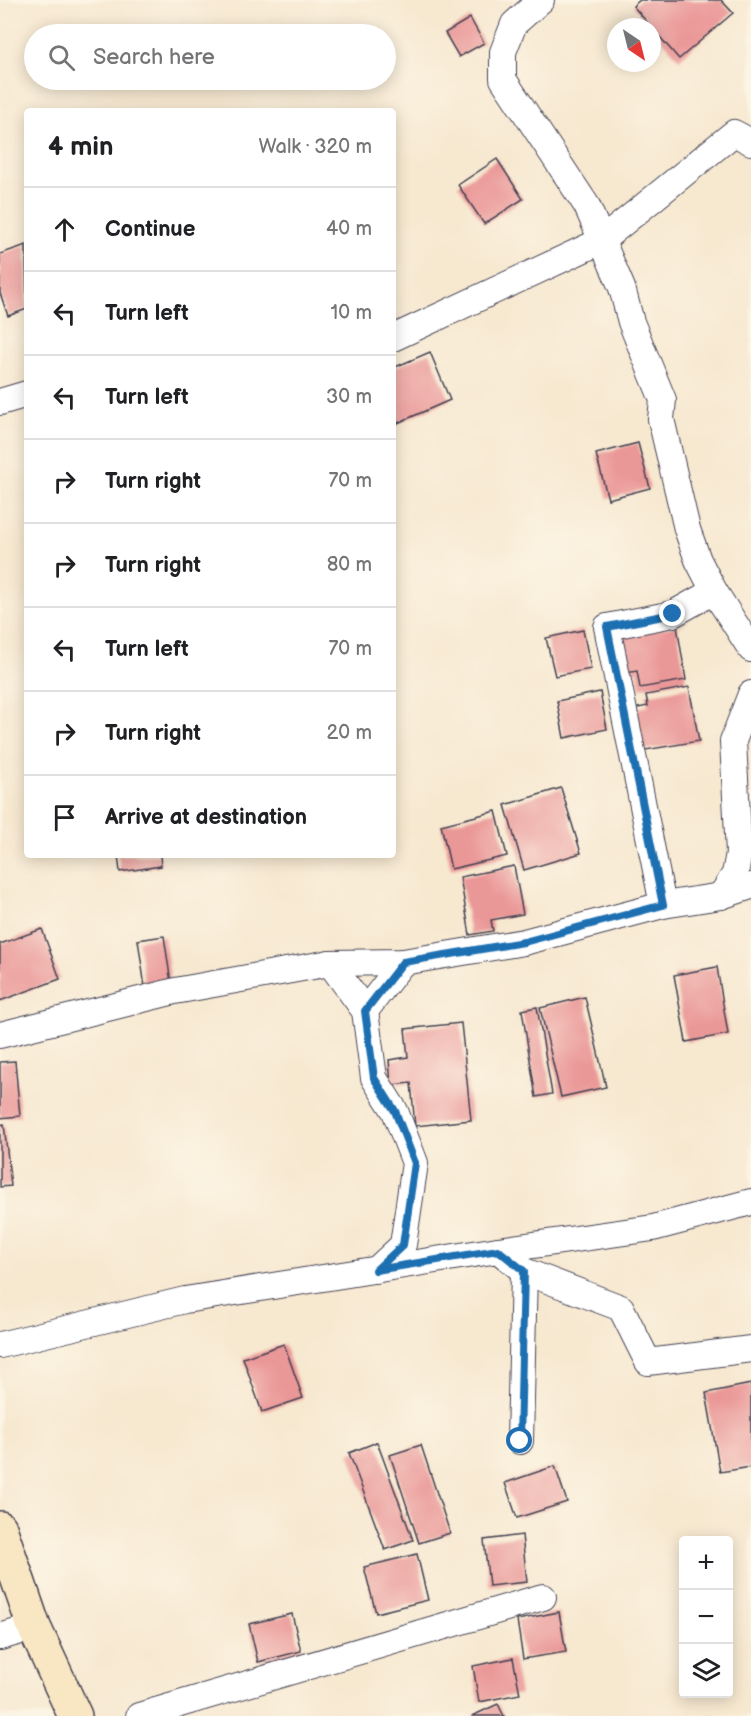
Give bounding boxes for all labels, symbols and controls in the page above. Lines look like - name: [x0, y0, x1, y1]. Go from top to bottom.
- north arrow: [607, 18, 661, 72]
- search box: [24, 24, 396, 90]
- icon: search: [45, 41, 78, 74]
- text: Search here: [93, 44, 215, 71]
- text: 4 min: [48, 132, 113, 163]
- text: Walk · 320 m: [258, 135, 372, 159]
- icon: ahead: [48, 213, 81, 246]
- text: Continue: [105, 216, 195, 243]
- text: 40 m: [326, 217, 372, 241]
- icon: left: [48, 297, 81, 330]
- text: Turn left: [105, 300, 189, 327]
- text: 10 m: [331, 301, 372, 325]
- icon: left: [48, 381, 81, 414]
- text: Turn left: [105, 384, 189, 411]
- text: 30 m: [326, 385, 372, 409]
- icon: right: [48, 465, 81, 498]
- text: Turn right: [105, 468, 201, 495]
- text: 70 m: [328, 469, 372, 493]
- icon: right: [48, 549, 81, 582]
- text: Turn right: [105, 552, 201, 579]
- text: 80 m: [327, 553, 372, 577]
- route end: [659, 600, 685, 626]
- icon: left: [48, 633, 81, 666]
- text: Turn left: [105, 636, 189, 663]
- text: 70 m: [328, 637, 372, 661]
- icon: right: [48, 717, 81, 750]
- text: Turn right: [105, 720, 201, 747]
- text: 20 m: [327, 721, 372, 745]
- icon: arrive: [48, 801, 81, 834]
- text: Arrive at destination: [105, 804, 307, 831]
- route start: [506, 1427, 532, 1453]
- map controls: [679, 1536, 733, 1698]
- button: +: [679, 1536, 733, 1590]
- button: −: [679, 1590, 733, 1644]
- button: layers: [679, 1644, 733, 1698]

